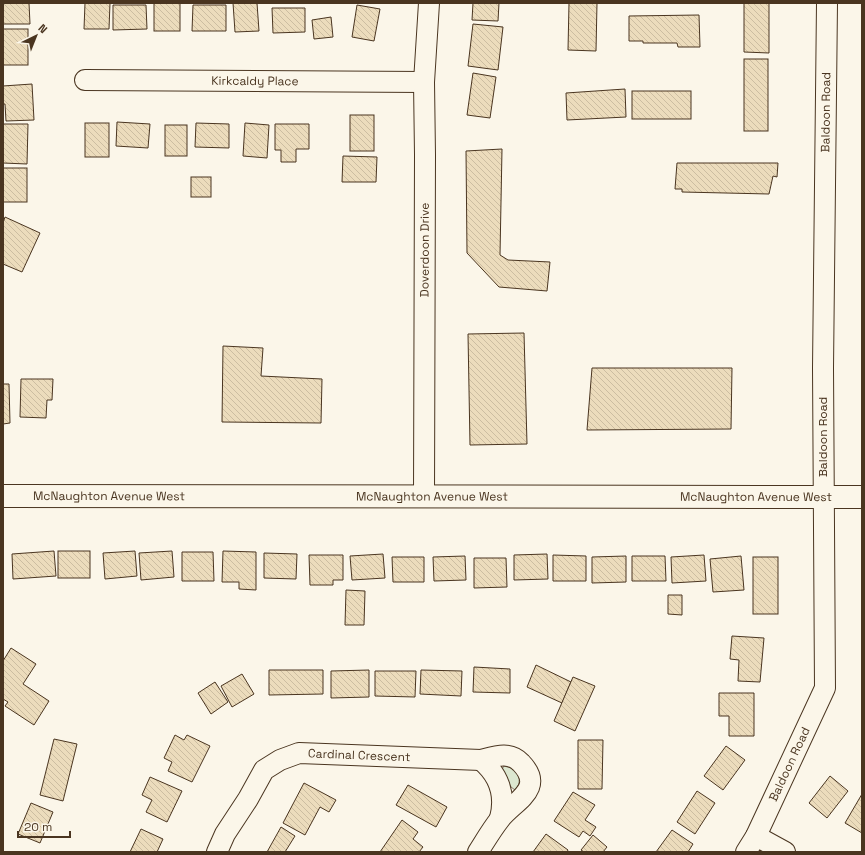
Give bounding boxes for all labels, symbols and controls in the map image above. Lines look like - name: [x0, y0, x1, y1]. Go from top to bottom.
- north arrow: [16, 16, 56, 56]
- text: N: [35, 21, 50, 36]
- street label: Baldoon Road: [817, 72, 834, 152]
- street label: Kirkcaldy Place: [211, 73, 299, 89]
- street label: Doverdoon Drive: [417, 203, 433, 297]
- street label: Baldoon Road: [815, 397, 831, 477]
- street label: McNaughton Avenue West: [33, 488, 185, 504]
- street label: McNaughton Avenue West: [356, 488, 508, 505]
- street label: McNaughton Avenue West: [680, 489, 832, 505]
- street label: Baldoon Road: [765, 725, 814, 804]
- street label: Cardinal Crescent: [308, 745, 411, 765]
- scale bar: [18, 813, 70, 839]
- text: 20 m: [24, 819, 52, 835]

